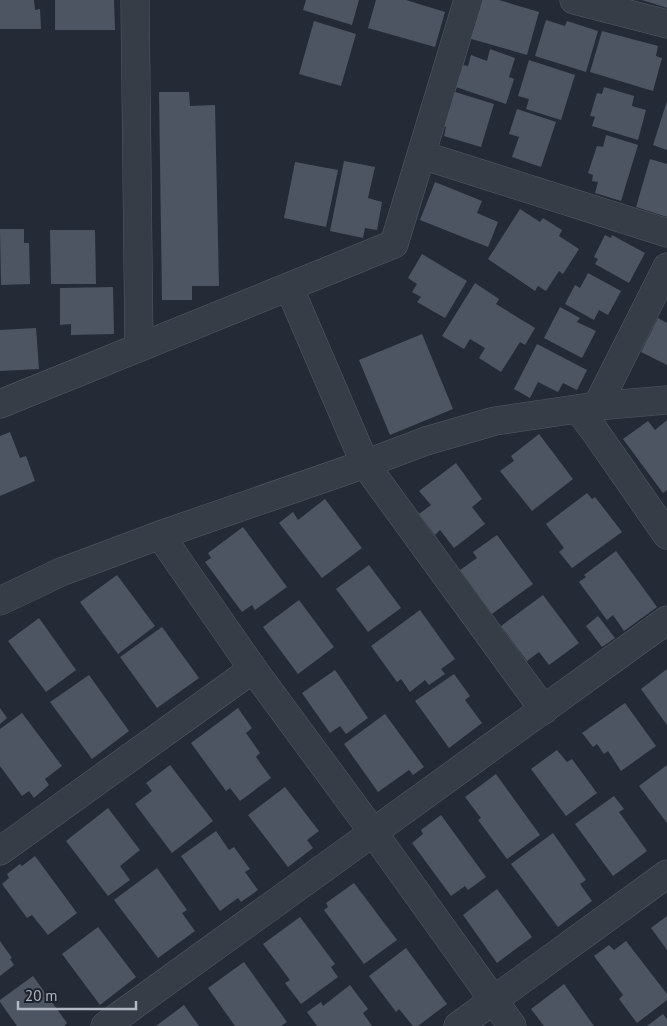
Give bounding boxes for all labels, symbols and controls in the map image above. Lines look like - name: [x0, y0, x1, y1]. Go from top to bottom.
- scale bar: [18, 978, 135, 1010]
- text: 20 m: [25, 986, 58, 1005]

